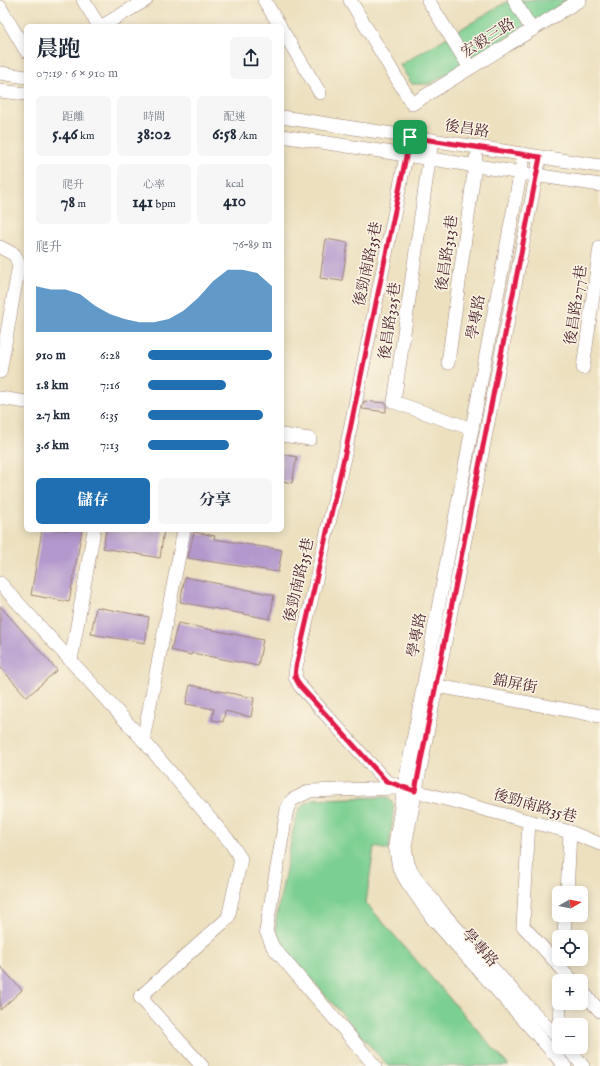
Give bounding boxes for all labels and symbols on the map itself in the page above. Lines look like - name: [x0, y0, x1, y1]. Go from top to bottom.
- street label: 宏毅三路: [458, 14, 518, 62]
- street label: 後昌路: [443, 116, 491, 142]
- pin: [393, 120, 427, 154]
- street label: 後昌路313巷: [432, 214, 462, 292]
- street label: 後勁南路35巷: [350, 220, 386, 308]
- street label: 後昌路277巷: [561, 264, 591, 346]
- street label: 後昌路325巷: [375, 281, 405, 361]
- street label: 學專路: [463, 293, 489, 341]
- street label: 後勁南路35巷: [280, 536, 318, 624]
- street label: 學專路: [403, 611, 431, 659]
- street label: 錦屏街: [491, 670, 539, 698]
- street label: 後勁南路35巷: [491, 785, 579, 827]
- north arrow: [552, 886, 588, 922]
- street label: 學專路: [458, 925, 502, 971]

